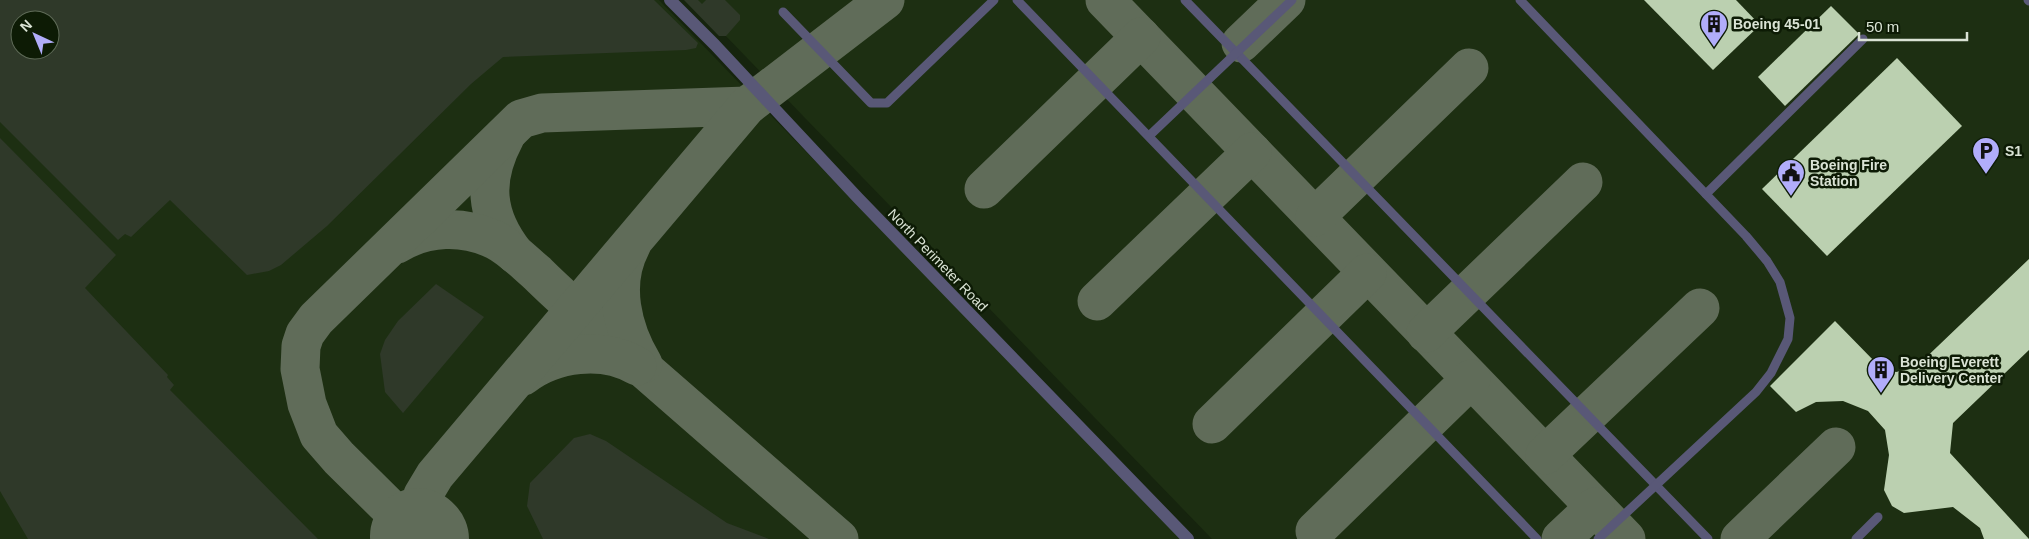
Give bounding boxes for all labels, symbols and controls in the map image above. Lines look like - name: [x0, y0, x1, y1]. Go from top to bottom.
- building icon: Boeing 45-01: [1699, 9, 1729, 48]
- north arrow: [10, 10, 60, 60]
- scale bar: [1859, 10, 1966, 42]
- text: N: [17, 16, 35, 35]
- place label: Boeing 45-01: [1733, 16, 1820, 32]
- text: 50 m: [1866, 18, 1899, 35]
- parking icon: S1: [1971, 136, 2001, 175]
- place label: S1: [2005, 143, 2022, 159]
- place label: Boeing Fire Station: [1810, 157, 1887, 189]
- public building icon: Boeing Fire Station: [1776, 158, 1806, 197]
- street label: North Perimeter Road: [885, 205, 991, 315]
- place label: Boeing Everett Delivery Center: [1900, 354, 2003, 386]
- building icon: Boeing Everett Delivery Center: [1866, 355, 1896, 394]

